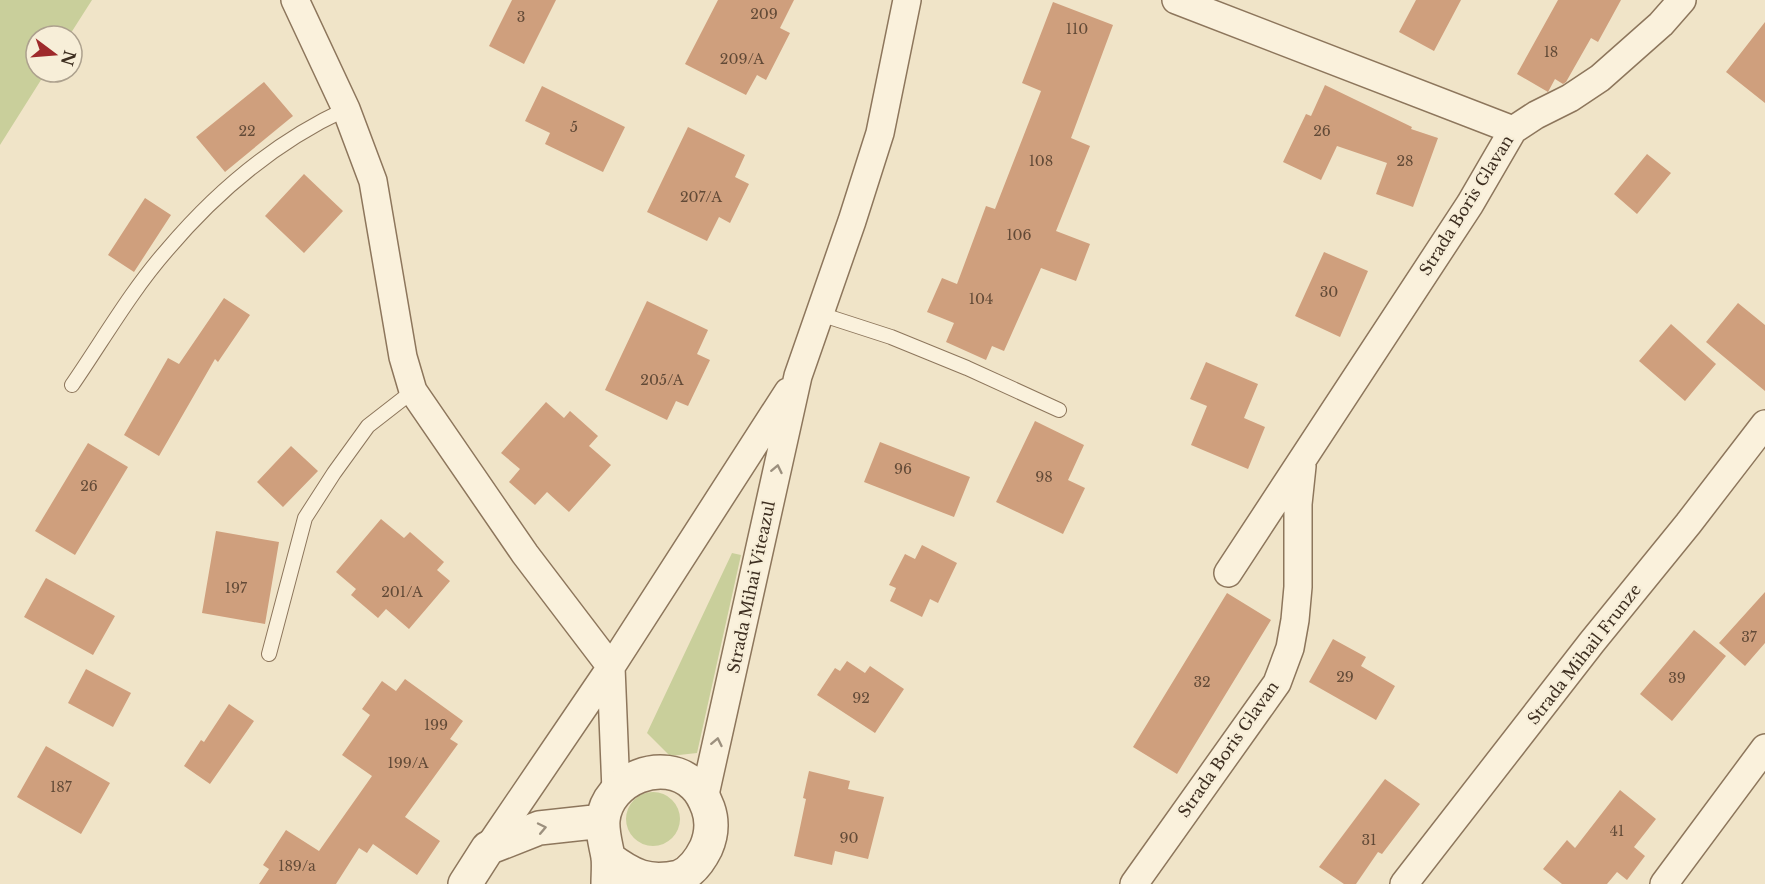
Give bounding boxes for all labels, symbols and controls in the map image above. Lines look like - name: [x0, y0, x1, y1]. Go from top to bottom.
- house number: 209: [750, 5, 778, 23]
- house number: 3: [517, 8, 525, 26]
- house number: 110: [1066, 20, 1088, 38]
- north arrow: [24, 24, 84, 84]
- house number: 18: [1544, 43, 1558, 61]
- text: N: [57, 48, 80, 68]
- house number: 209/A: [720, 50, 764, 68]
- house number: 5: [570, 118, 578, 136]
- house number: 22: [238, 122, 256, 140]
- house number: 26: [1313, 122, 1331, 140]
- street label: Strada Boris Glavan: [1415, 131, 1517, 279]
- house number: 108: [1029, 152, 1053, 170]
- house number: 28: [1396, 152, 1414, 170]
- house number: 207/A: [680, 188, 722, 206]
- house number: 106: [1006, 226, 1032, 244]
- house number: 30: [1320, 283, 1338, 301]
- house number: 104: [969, 290, 993, 308]
- house number: 205/A: [640, 371, 684, 389]
- house number: 96: [894, 460, 912, 478]
- one-way arrow: [770, 464, 783, 474]
- house number: 98: [1035, 468, 1053, 486]
- house number: 26: [80, 477, 98, 495]
- street label: Strada Mihai Viteazul: [723, 499, 779, 675]
- house number: 197: [225, 579, 248, 597]
- street label: Strada Mihail Frunze: [1523, 580, 1645, 728]
- house number: 201/A: [381, 583, 423, 601]
- house number: 37: [1741, 628, 1758, 646]
- house number: 29: [1336, 668, 1354, 686]
- house number: 39: [1668, 669, 1686, 687]
- house number: 32: [1193, 673, 1211, 691]
- street label: Strada Boris Glavan: [1173, 677, 1283, 821]
- house number: 92: [852, 689, 870, 707]
- house number: 199: [424, 716, 448, 734]
- one-way arrow: [710, 737, 723, 747]
- house number: 199/A: [388, 754, 429, 772]
- house number: 187: [50, 778, 73, 796]
- one-way arrow: [537, 822, 547, 835]
- house number: 41: [1610, 822, 1624, 840]
- house number: 90: [840, 829, 859, 847]
- house number: 31: [1362, 831, 1376, 849]
- house number: 189/a: [278, 857, 316, 875]

